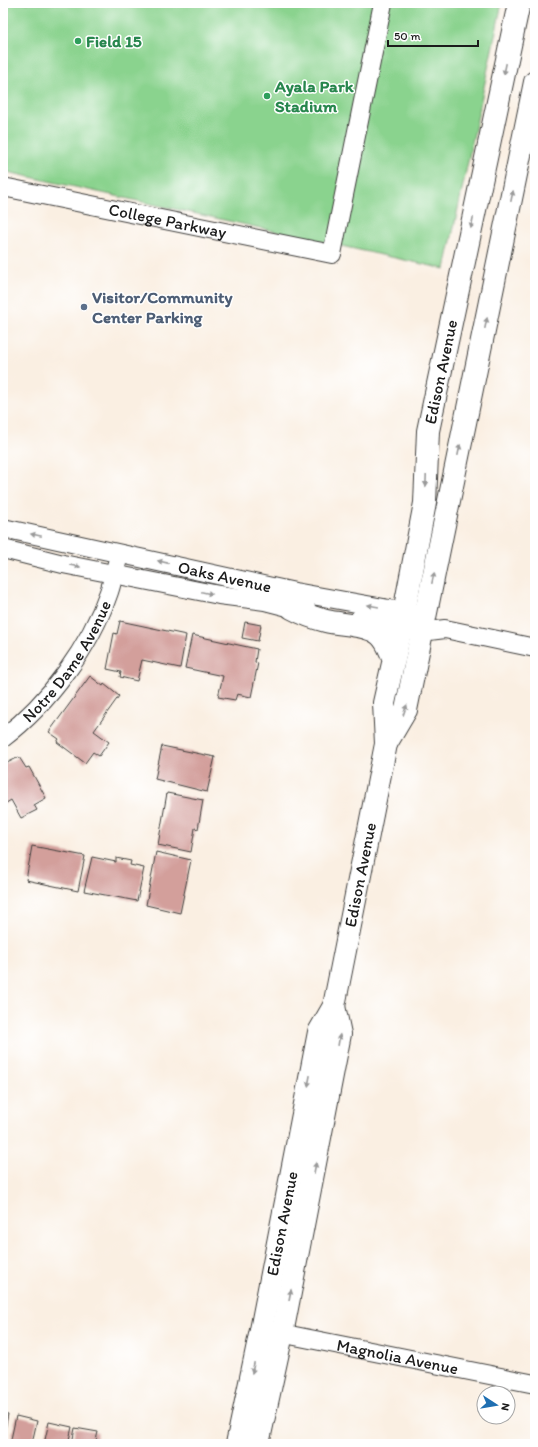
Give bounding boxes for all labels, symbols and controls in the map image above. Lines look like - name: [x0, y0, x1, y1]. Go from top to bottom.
- scale bar: [388, 22, 478, 48]
- text: 50 m: [394, 29, 420, 43]
- place label: Field 15: [86, 31, 142, 51]
- marker: Field 15: [73, 36, 83, 46]
- one-way arrow: [501, 62, 507, 75]
- place label: Ayala Park Stadium: [274, 76, 354, 116]
- marker: Ayala Park Stadium: [262, 91, 272, 101]
- one-way arrow: [509, 190, 515, 202]
- street label: College Parkway: [107, 199, 228, 242]
- one-way arrow: [468, 217, 474, 229]
- place label: Visitor/Community Center Parking: [92, 287, 233, 328]
- marker: Visitor/Community Center Parking: [79, 302, 89, 312]
- one-way arrow: [483, 317, 489, 329]
- street label: Edison Avenue: [420, 318, 461, 426]
- one-way arrow: [457, 444, 463, 457]
- one-way arrow: [423, 475, 429, 488]
- one-way arrow: [30, 531, 42, 537]
- street label: Oaks Avenue: [176, 557, 273, 597]
- one-way arrow: [157, 559, 170, 565]
- one-way arrow: [69, 564, 81, 570]
- one-way arrow: [431, 572, 437, 584]
- one-way arrow: [201, 590, 213, 596]
- street label: Notre Dame Avenue: [18, 597, 115, 726]
- one-way arrow: [367, 603, 379, 609]
- one-way arrow: [402, 703, 408, 715]
- street label: Edison Avenue: [340, 821, 380, 929]
- one-way arrow: [336, 1034, 342, 1046]
- one-way arrow: [305, 1075, 311, 1088]
- one-way arrow: [312, 1162, 318, 1174]
- street label: Edison Avenue: [262, 1170, 302, 1277]
- one-way arrow: [287, 1289, 293, 1302]
- street label: Magnolia Avenue: [335, 1335, 460, 1378]
- one-way arrow: [249, 1362, 255, 1374]
- north arrow: [476, 1385, 516, 1425]
- text: N: [498, 1402, 512, 1412]

